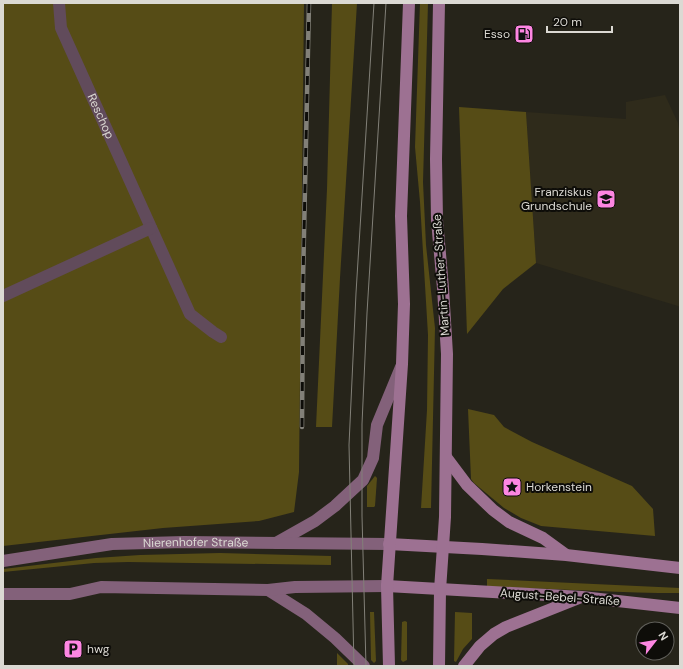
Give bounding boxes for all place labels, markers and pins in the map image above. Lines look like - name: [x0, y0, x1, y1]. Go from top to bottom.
- fuel station icon: Esso: [513, 23, 535, 45]
- place label: Esso: [484, 26, 510, 42]
- place label: Franziskus Grundschule: [521, 184, 592, 214]
- school or university icon: Franziskus Grundschule: [595, 188, 617, 210]
- place icon: Horkenstein: [501, 476, 523, 498]
- place label: Horkenstein: [526, 479, 592, 495]
- parking icon: hwg: [62, 638, 84, 660]
- place label: hwg: [87, 641, 110, 657]

